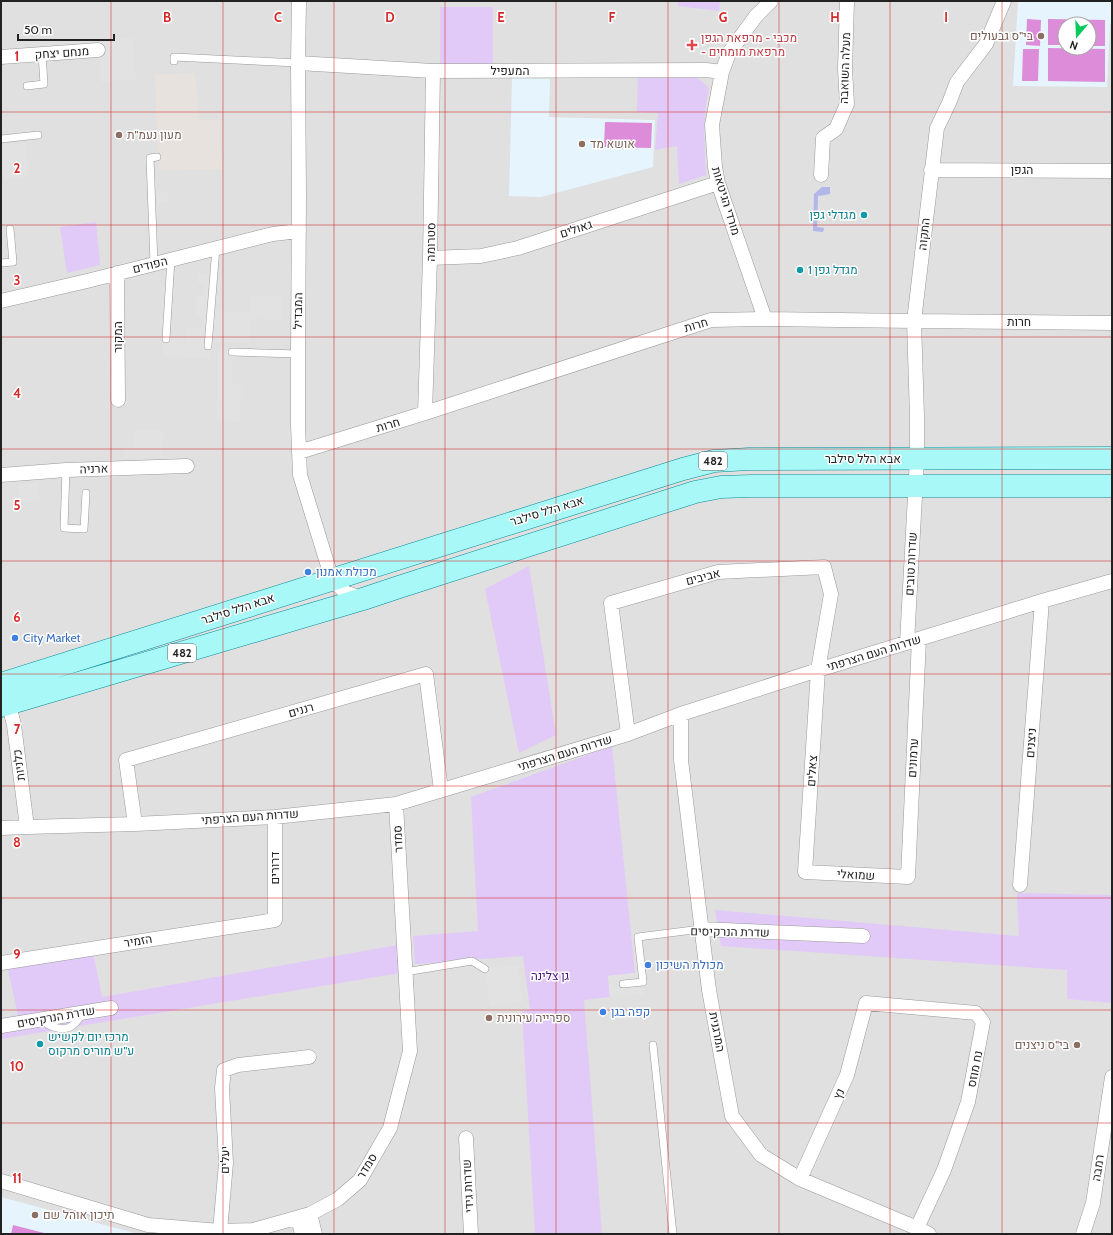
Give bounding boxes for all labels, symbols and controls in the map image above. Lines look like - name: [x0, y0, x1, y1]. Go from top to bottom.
- text: B: [163, 9, 171, 25]
- text: C: [274, 9, 282, 25]
- text: D: [385, 9, 395, 25]
- text: E: [497, 9, 505, 25]
- text: F: [609, 9, 616, 25]
- text: G: [719, 9, 728, 25]
- text: H: [830, 9, 840, 25]
- text: I: [944, 9, 948, 25]
- scale bar: [18, 16, 114, 42]
- north arrow: [1057, 16, 1097, 56]
- text: 50 m: [24, 22, 52, 37]
- place label: בי"ס גבעולים: [970, 28, 1034, 43]
- place label: מכבי - מרפאת הגפן - מרפאת מומחים: [701, 30, 797, 59]
- marker: בי"ס גבעולים: [1036, 31, 1046, 41]
- street label: מעלה השואבה: [836, 32, 853, 104]
- text: N: [1068, 38, 1080, 53]
- marker: מכבי - מרפאת הגפן - מרפאת מומחים: [686, 39, 698, 51]
- street label: מנחם יצחק: [34, 43, 90, 62]
- text: 1: [15, 48, 19, 64]
- street label: המעפיל: [491, 63, 529, 78]
- place label: מעון נעמ"ת: [127, 127, 182, 142]
- marker: מעון נעמ"ת: [114, 130, 124, 140]
- place label: אושא מד: [590, 136, 635, 151]
- marker: אושא מד: [577, 139, 587, 149]
- text: 2: [14, 160, 21, 176]
- street label: הגפן: [1011, 162, 1033, 177]
- street label: מורדי הגיטאות: [709, 165, 744, 237]
- place label: מגדלי גפן: [809, 207, 856, 222]
- marker: מגדלי גפן: [859, 210, 869, 220]
- street label: גאולים: [558, 216, 594, 241]
- street label: התקוה: [914, 217, 933, 251]
- street label: סטרומה: [423, 222, 438, 262]
- street label: הפודים: [131, 253, 169, 276]
- place label: מגדל גפן 1: [808, 262, 858, 277]
- marker: מגדל גפן 1: [795, 265, 805, 275]
- text: 3: [13, 272, 21, 288]
- street label: המבדיל: [290, 292, 305, 330]
- street label: חרות: [682, 314, 710, 335]
- street label: חרות: [1007, 314, 1031, 329]
- street label: המקור: [110, 321, 125, 353]
- text: 4: [13, 385, 21, 401]
- street label: חרות: [374, 414, 402, 435]
- street label: אבא הלל סילבר: [825, 451, 901, 466]
- road number: 482: [699, 452, 727, 470]
- street label: ארניה: [79, 460, 109, 476]
- street label: אבא הלל סילבר: [508, 492, 586, 529]
- text: 5: [14, 497, 21, 513]
- street label: שדרות טובים: [901, 532, 920, 596]
- place label: מכולת אמנון: [316, 564, 377, 579]
- street label: אביבים: [684, 565, 722, 588]
- marker: מכולת אמנון: [303, 567, 313, 577]
- street label: אבא הלל סילבר: [199, 590, 277, 627]
- text: 6: [13, 609, 21, 625]
- place label: City Market: [23, 630, 81, 645]
- street label: שדרות העם הצרפתי: [825, 631, 923, 674]
- marker: City Market: [10, 633, 20, 643]
- road number: 482: [168, 644, 196, 662]
- street label: רננים: [286, 699, 315, 720]
- text: 7: [14, 721, 21, 737]
- street label: ניצנים: [1022, 727, 1039, 759]
- street label: שדרות העם הצרפתי: [516, 731, 614, 774]
- street label: ערמונים: [904, 738, 921, 778]
- street label: כלניות: [9, 748, 28, 782]
- street label: צאלים: [803, 754, 820, 787]
- street label: שדרות העם הצרפתי: [201, 806, 299, 827]
- street label: סמדר: [389, 825, 406, 853]
- text: 8: [13, 834, 21, 850]
- street label: דרורים: [267, 852, 282, 884]
- street label: שמואלי: [837, 866, 875, 883]
- street label: שדרת הנרקיסים: [690, 923, 770, 940]
- street label: הזמיר: [123, 931, 153, 950]
- text: 9: [13, 946, 21, 962]
- place label: מכולת השיכון: [656, 957, 724, 972]
- marker: מכולת השיכון: [643, 960, 653, 970]
- park label: גן צלינה: [531, 968, 570, 983]
- street label: שדרת הנרקיסים: [16, 1002, 96, 1031]
- place label: קפה בגן: [611, 1004, 650, 1019]
- marker: קפה בגן: [598, 1007, 608, 1017]
- place label: ספרייה עירונית: [497, 1010, 571, 1025]
- street label: המרגנית: [706, 1011, 729, 1053]
- marker: ספרייה עירונית: [484, 1013, 494, 1023]
- place label: מרכז יום לקשיש ע"ש מוריס מרקוס: [48, 1029, 134, 1058]
- place label: בי"ס ניצנים: [1015, 1037, 1070, 1052]
- marker: מרכז יום לקשיש ע"ש מוריס מרקוס: [35, 1039, 45, 1049]
- marker: בי"ס ניצנים: [1072, 1040, 1082, 1050]
- street label: נח מוזס: [964, 1049, 985, 1089]
- text: 10: [10, 1058, 24, 1074]
- street label: נץ: [829, 1086, 848, 1102]
- street label: יעלים: [217, 1146, 232, 1174]
- street label: סמדר: [353, 1150, 380, 1181]
- street label: רמבה: [1088, 1154, 1107, 1182]
- street label: שדרות גידי: [459, 1159, 476, 1213]
- text: 11: [12, 1170, 22, 1186]
- place label: תיכון אוהל שם: [43, 1207, 115, 1222]
- marker: תיכון אוהל שם: [30, 1210, 40, 1220]

